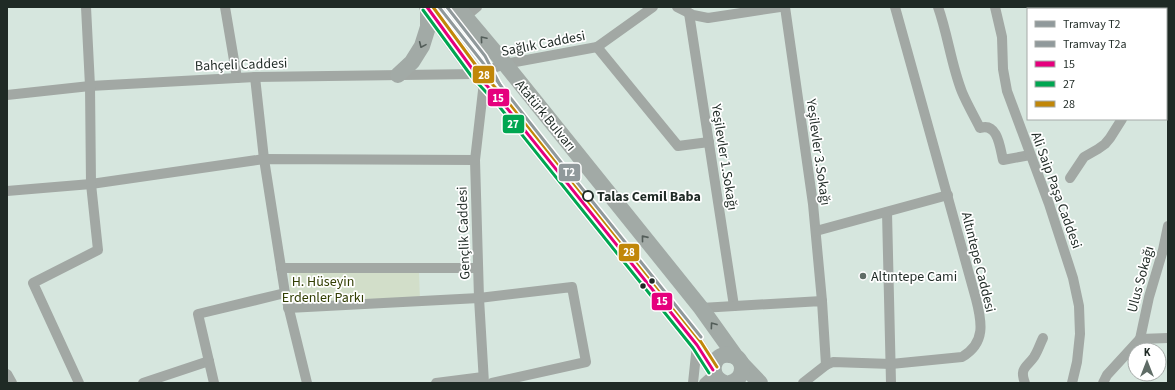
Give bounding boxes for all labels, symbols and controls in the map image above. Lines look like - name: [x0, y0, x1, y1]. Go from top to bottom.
- legend: [1027, 8, 1167, 120]
- text: Tramvay T2: [1063, 16, 1121, 33]
- street label: Sağlık Caddesi: [499, 26, 587, 62]
- one-way arrow: [481, 36, 488, 43]
- text: Tramvay T2a: [1063, 36, 1127, 53]
- one-way arrow: [418, 42, 426, 49]
- street label: Bahçeli Caddesi: [194, 53, 288, 77]
- text: 15: [1063, 56, 1075, 73]
- line badge: 28: [472, 65, 495, 84]
- text: 28: [478, 68, 490, 83]
- street label: Atatürk Bulvarı: [510, 76, 580, 156]
- text: 27: [1063, 76, 1075, 93]
- line badge: 15: [487, 88, 510, 107]
- text: 15: [492, 91, 504, 106]
- text: 28: [1063, 96, 1075, 113]
- street label: Yeşilevler 3.Sokağı: [800, 97, 835, 207]
- street label: Yeşilevler 1.Sokağı: [706, 102, 742, 212]
- line badge: 27: [502, 114, 525, 134]
- text: 27: [507, 117, 519, 132]
- street label: Ali Saip Paşa Caddesi: [1026, 129, 1086, 252]
- line badge: T2: [558, 163, 581, 182]
- text: T2: [563, 165, 575, 180]
- street label: Gençlik Caddesi: [452, 186, 476, 280]
- place label: Talas Cemil Baba: [597, 187, 701, 207]
- marker: Talas Cemil Baba: [582, 190, 594, 202]
- street label: Altıntepe Caddesi: [956, 210, 1000, 315]
- one-way arrow: [642, 235, 649, 242]
- line badge: 28: [618, 243, 640, 262]
- street label: Ulus Sokağı: [1122, 244, 1159, 315]
- text: 28: [623, 245, 635, 260]
- place label: Altıntepe Cami: [871, 267, 957, 287]
- marker: Altıntepe Cami: [858, 271, 868, 281]
- park label: H. Hüseyin Erdenler Parkı: [282, 272, 364, 308]
- unlabelled marker: [647, 276, 657, 286]
- unlabelled marker: [638, 281, 648, 291]
- line badge: 15: [651, 292, 673, 311]
- text: 15: [656, 294, 668, 309]
- one-way arrow: [711, 323, 718, 330]
- north arrow: [1127, 342, 1167, 382]
- text: K: [1144, 345, 1151, 360]

